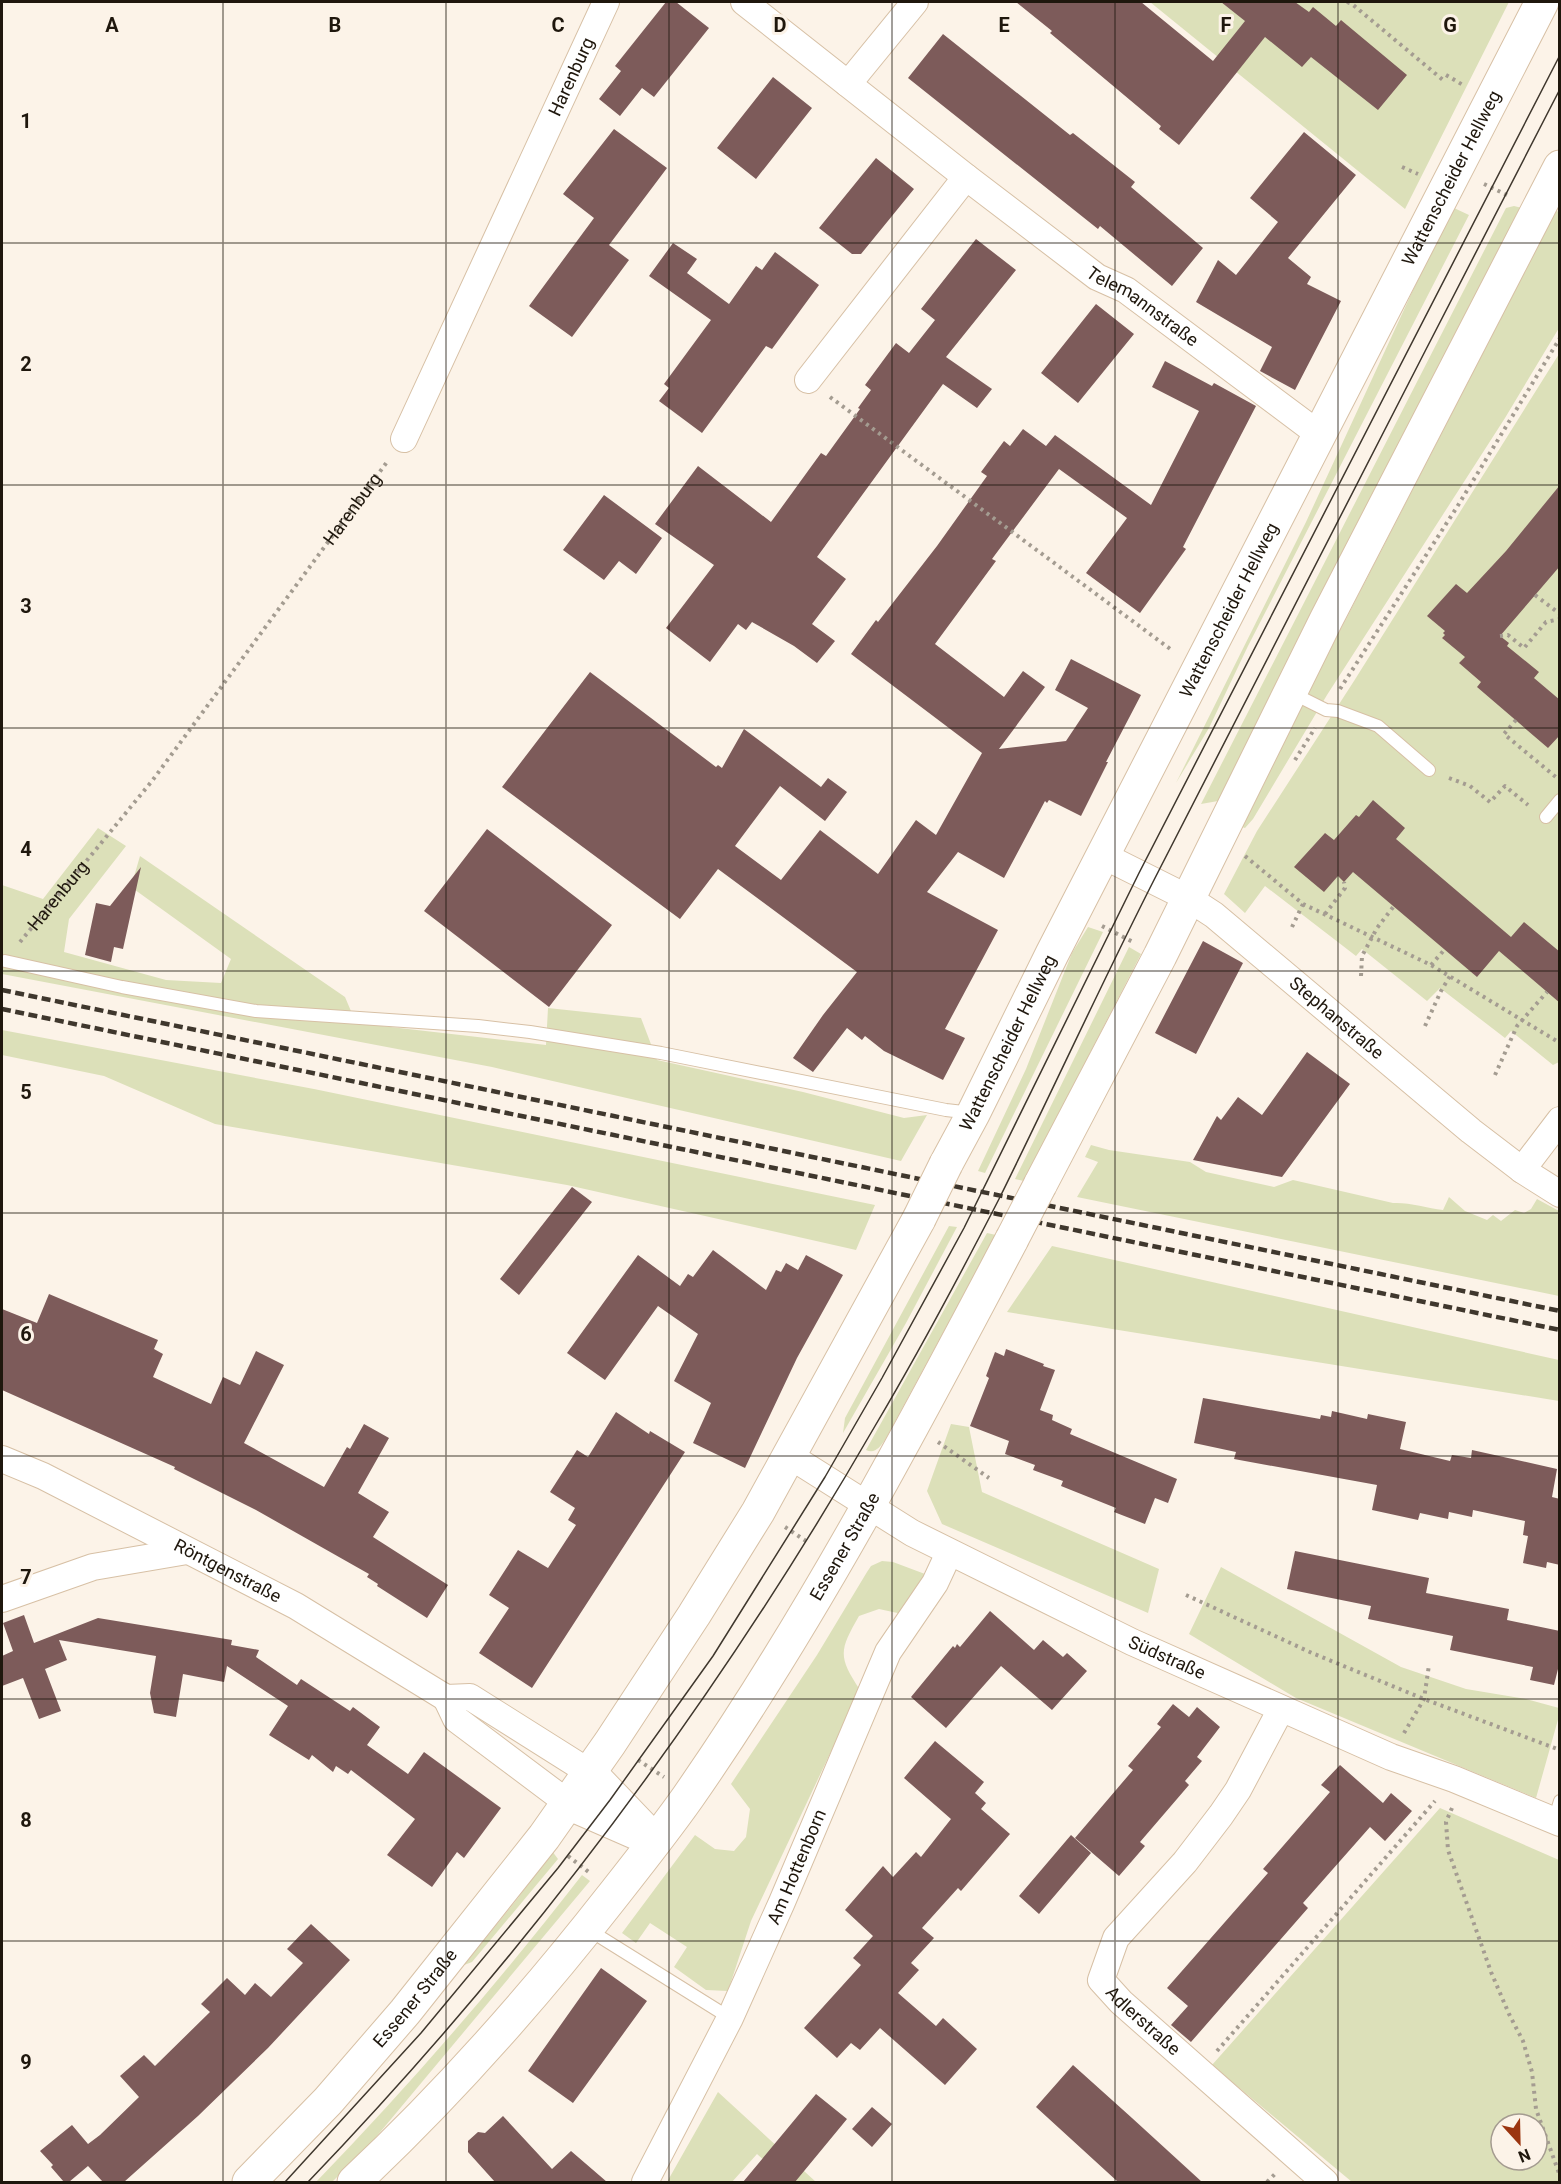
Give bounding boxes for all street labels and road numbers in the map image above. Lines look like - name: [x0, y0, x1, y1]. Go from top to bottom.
- street label: Harenburg: [544, 34, 598, 119]
- street label: Wattenscheider Hellweg: [1397, 87, 1505, 269]
- street label: Telemannstraße: [1083, 262, 1203, 350]
- street label: Harenburg: [319, 469, 385, 549]
- street label: Wattenscheider Hellweg: [1175, 519, 1282, 701]
- street label: Harenburg: [23, 856, 92, 934]
- street label: Wattenscheider Hellweg: [955, 951, 1060, 1134]
- street label: Stephanstraße: [1285, 972, 1388, 1063]
- street label: Essener Straße: [805, 1489, 884, 1604]
- street label: Röntgenstraße: [171, 1534, 285, 1607]
- street label: Südstraße: [1125, 1631, 1209, 1683]
- street label: Am Hottenborn: [762, 1806, 830, 1927]
- street label: Essener Straße: [368, 1944, 461, 2051]
- street label: Adlerstraße: [1102, 1982, 1185, 2059]

